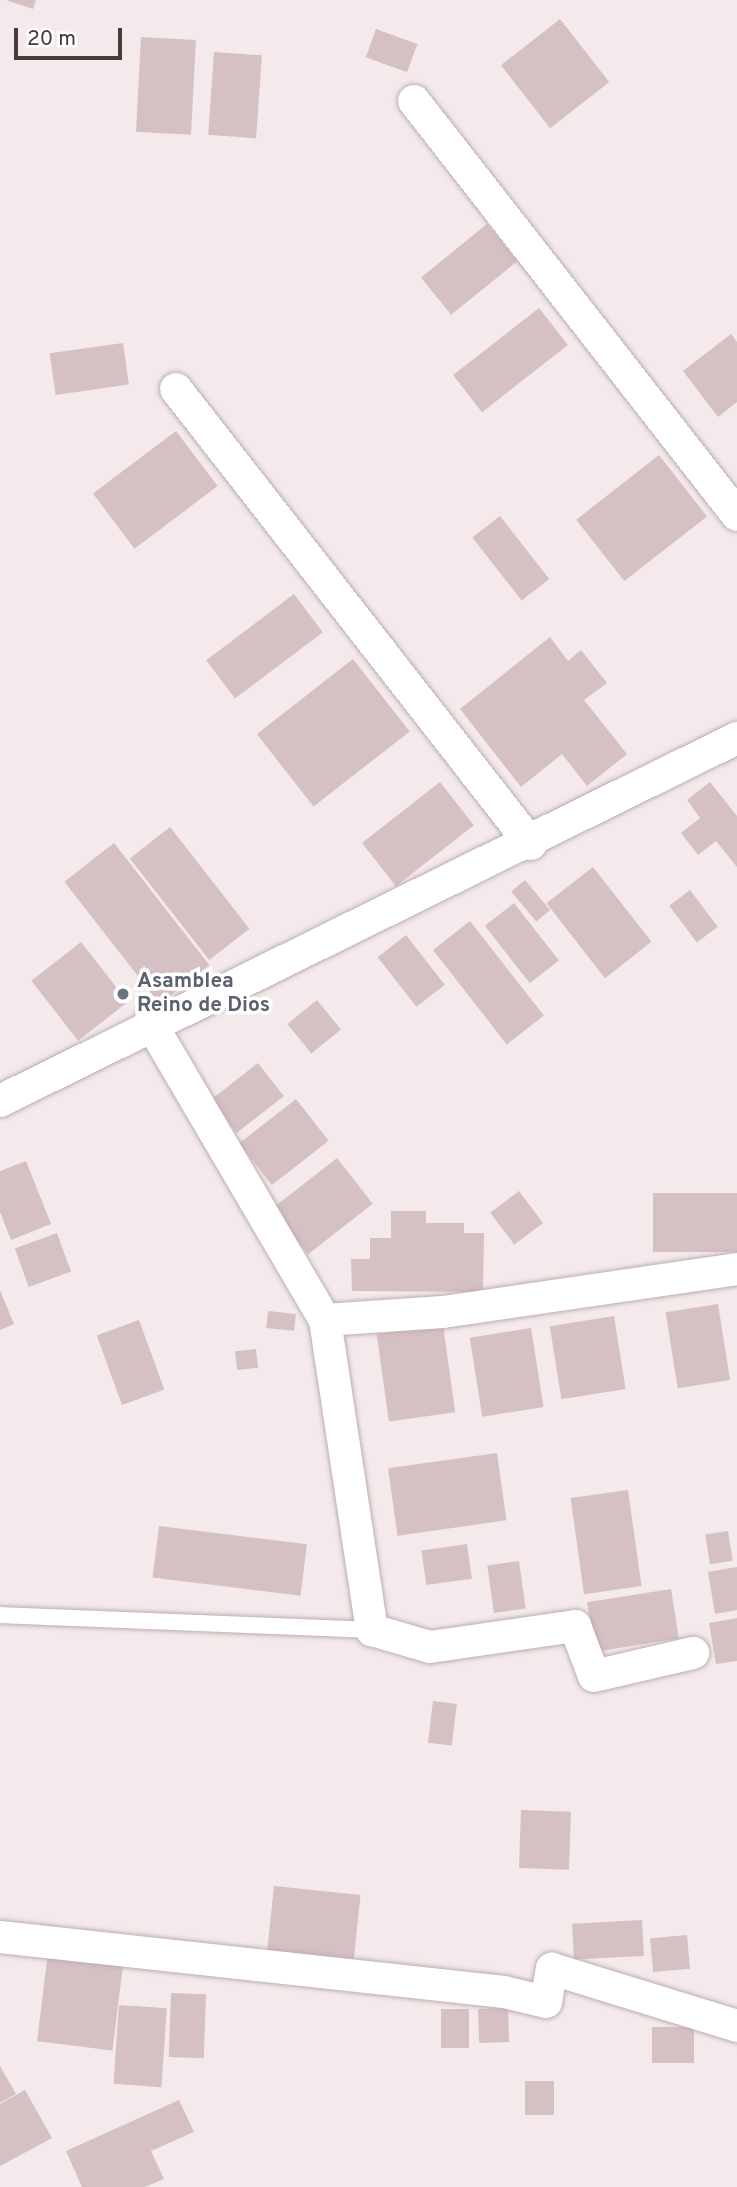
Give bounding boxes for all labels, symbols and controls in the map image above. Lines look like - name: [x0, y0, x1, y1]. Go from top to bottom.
- scale bar: [18, 14, 126, 58]
- text: 20 m: [27, 26, 76, 53]
- place label: Asamblea Reino de Dios: [137, 969, 270, 1019]
- marker: Asamblea Reino de Dios: [115, 986, 131, 1002]

